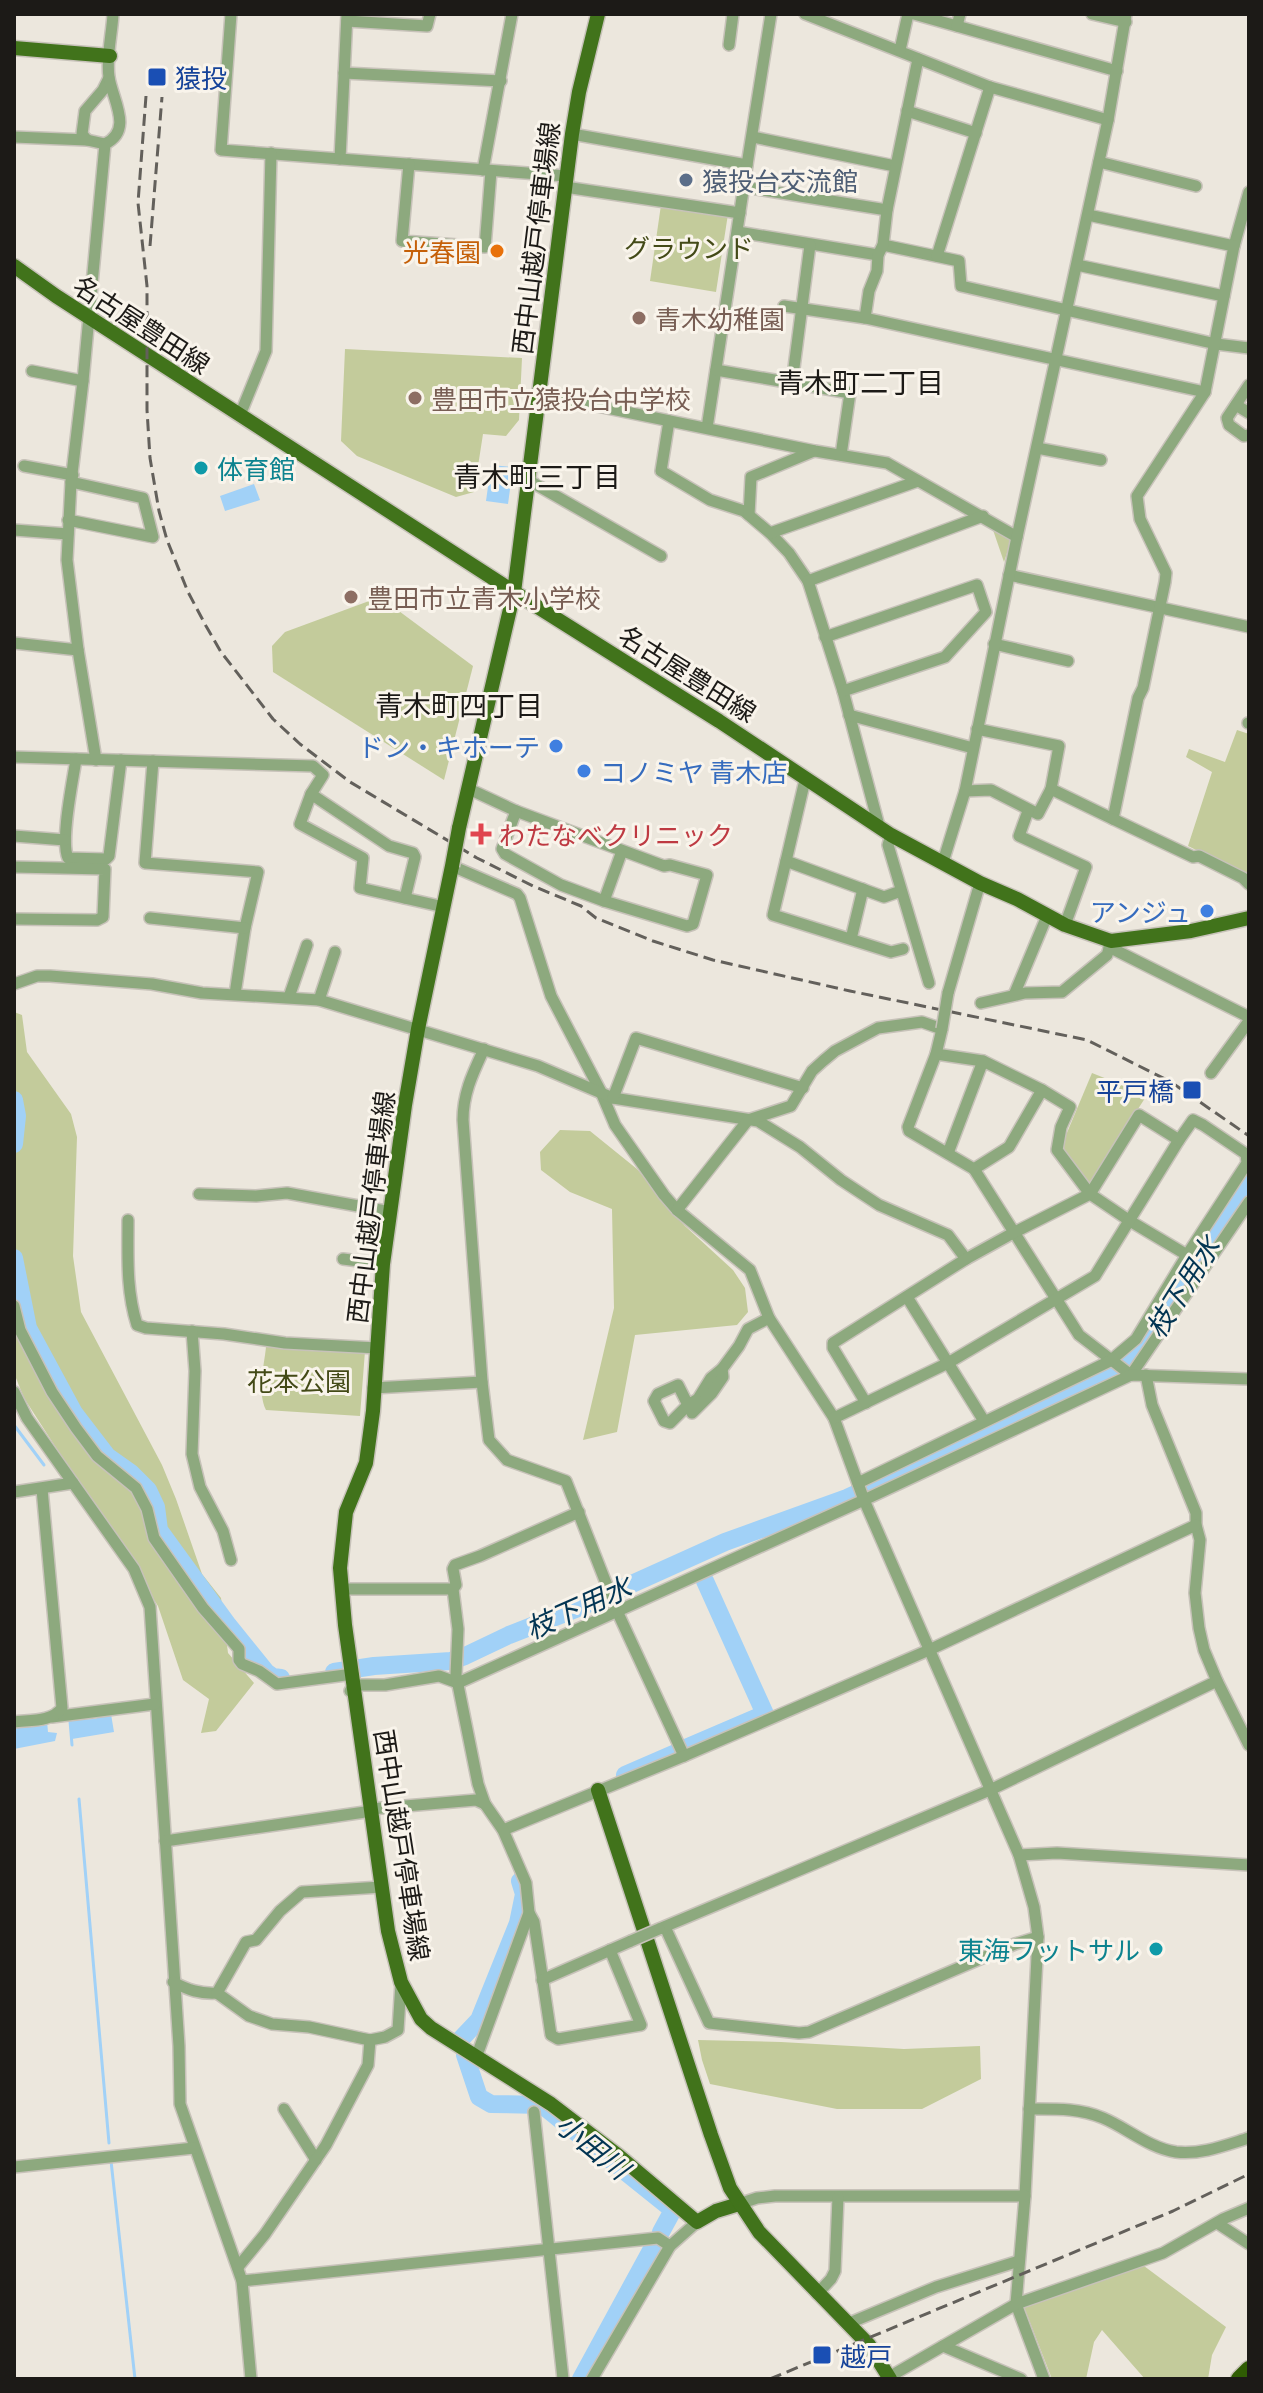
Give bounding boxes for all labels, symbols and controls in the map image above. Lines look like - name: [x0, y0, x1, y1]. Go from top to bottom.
- place label: 猿投: [175, 62, 227, 93]
- marker: 猿投: [146, 66, 168, 88]
- street label: 西中山越戸停車場線: [505, 120, 565, 356]
- place label: 猿投台交流館: [702, 165, 858, 196]
- marker: 猿投台交流館: [677, 171, 695, 189]
- park label: グラウンド: [624, 232, 754, 263]
- place label: 光春園: [403, 236, 481, 267]
- marker: 光春園: [488, 242, 506, 260]
- street label: 名古屋豊田線: [68, 269, 216, 379]
- place label: 青木幼稚園: [655, 303, 785, 334]
- marker: 青木幼稚園: [630, 309, 648, 327]
- district label: 青木町二丁目: [776, 365, 944, 399]
- place label: 豊田市立猿投台中学校: [431, 383, 691, 414]
- marker: 豊田市立猿投台中学校: [406, 389, 424, 407]
- place label: 体育館: [217, 453, 295, 484]
- marker: 体育館: [192, 459, 210, 477]
- district label: 青木町三丁目: [453, 459, 621, 493]
- place label: 豊田市立青木小学校: [367, 582, 601, 613]
- marker: 豊田市立青木小学校: [342, 588, 360, 606]
- street label: 名古屋豊田線: [614, 619, 762, 727]
- district label: 青木町四丁目: [375, 688, 543, 722]
- place label: ドン・キホーテ: [358, 731, 540, 762]
- marker: ドン・キホーテ: [547, 737, 565, 755]
- place label: コノミヤ 青木店: [600, 756, 787, 787]
- marker: コノミヤ 青木店: [575, 762, 593, 780]
- place label: わたなべクリニック: [499, 819, 733, 850]
- marker: わたなべクリニック: [470, 823, 492, 845]
- place label: アンジュ: [1090, 896, 1191, 927]
- marker: アンジュ: [1198, 902, 1216, 920]
- place label: 平戸橋: [1096, 1075, 1174, 1106]
- marker: 平戸橋: [1181, 1079, 1203, 1101]
- street label: 西中山越戸停車場線: [340, 1089, 400, 1325]
- water label: 枝下用水: [1138, 1228, 1228, 1344]
- park label: 花本公園: [247, 1365, 351, 1396]
- water label: 枝下用水: [520, 1567, 639, 1645]
- street label: 西中山越戸停車場線: [369, 1727, 437, 1963]
- place label: 東海フットサル: [958, 1934, 1140, 1965]
- marker: 東海フットサル: [1147, 1940, 1165, 1958]
- water label: 小田川: [550, 2106, 639, 2188]
- place label: 越戸: [840, 2340, 892, 2371]
- marker: 越戸: [811, 2344, 833, 2366]

